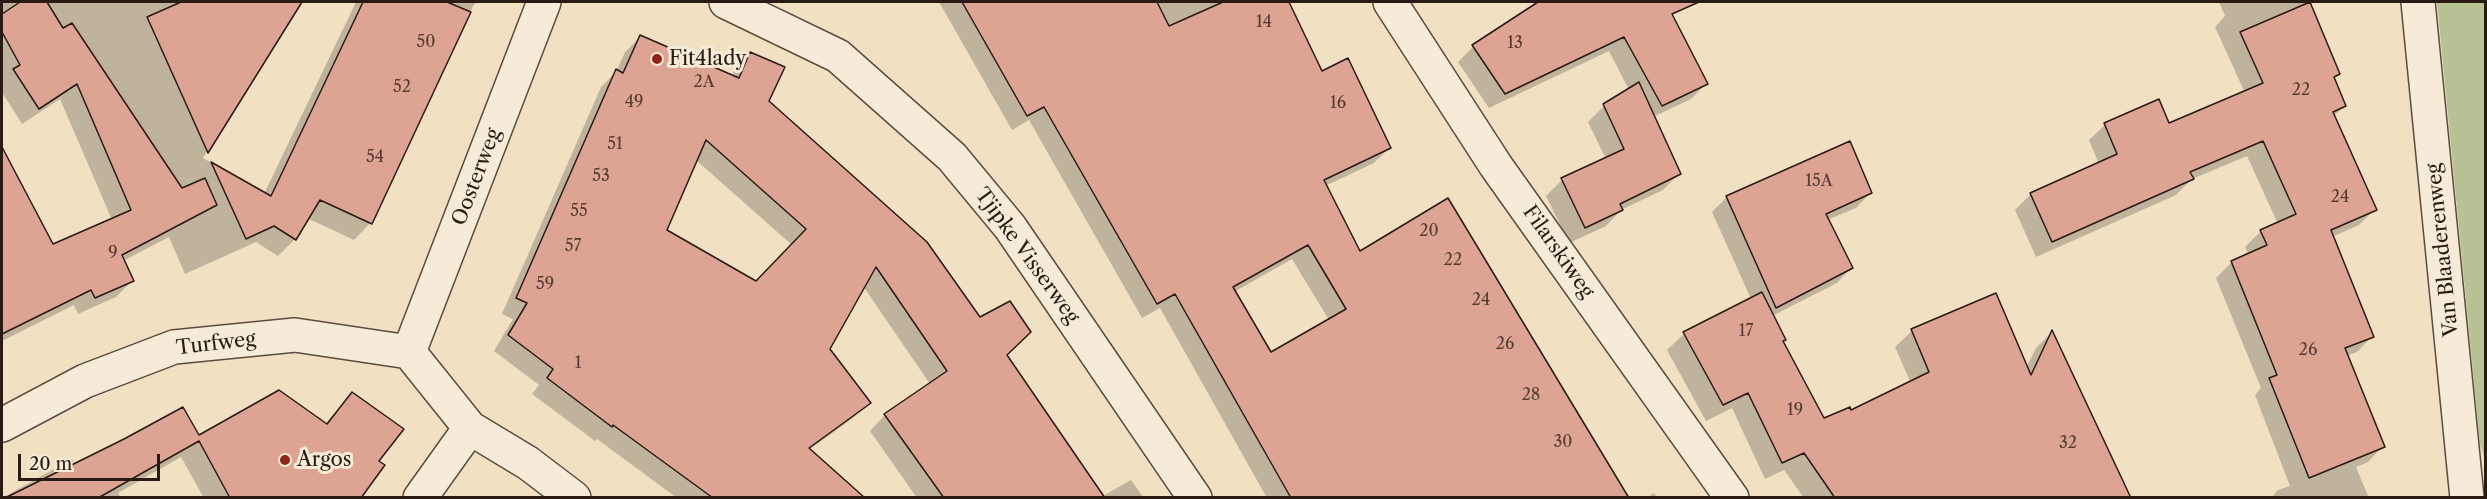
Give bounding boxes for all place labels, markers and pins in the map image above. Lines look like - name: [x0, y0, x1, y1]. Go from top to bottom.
- place label: Fit4lady: [669, 47, 746, 71]
- marker: Fit4lady: [650, 52, 664, 66]
- place label: Argos: [297, 448, 352, 472]
- marker: Argos: [278, 453, 292, 467]

